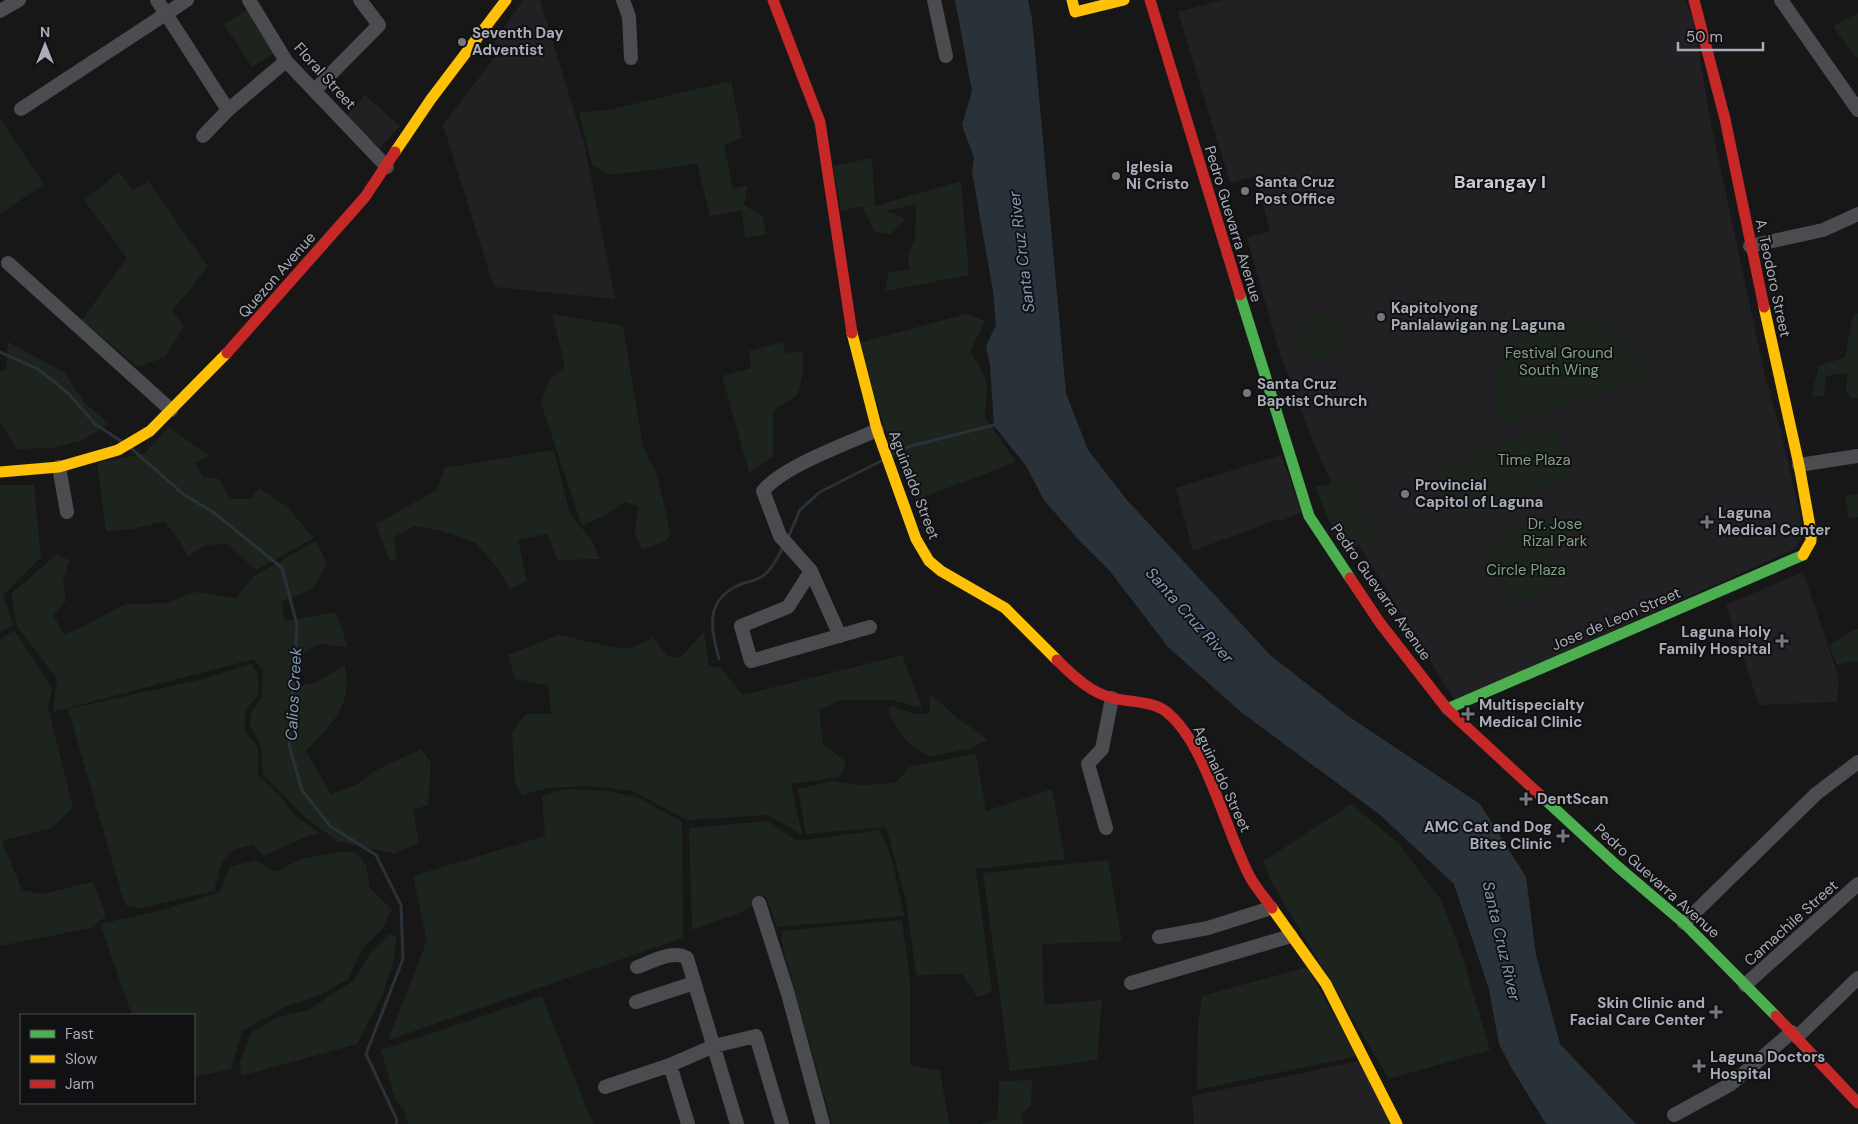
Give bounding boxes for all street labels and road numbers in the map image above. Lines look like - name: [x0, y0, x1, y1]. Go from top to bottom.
- street label: Floral Street: [290, 38, 361, 114]
- street label: Pedro Guevarra Avenue: [1200, 143, 1266, 305]
- street label: A. Teodoro Street: [1751, 217, 1795, 339]
- street label: Quezon Avenue: [234, 228, 320, 322]
- street label: Aguinaldo Street: [884, 428, 944, 543]
- street label: Pedro Guevarra Avenue: [1326, 520, 1436, 664]
- street label: Jose de Leon Street: [1548, 583, 1684, 655]
- street label: Aguinaldo Street: [1189, 722, 1256, 836]
- street label: Pedro Guevarra Avenue: [1590, 819, 1724, 943]
- street label: Camachile Street: [1740, 875, 1842, 970]

